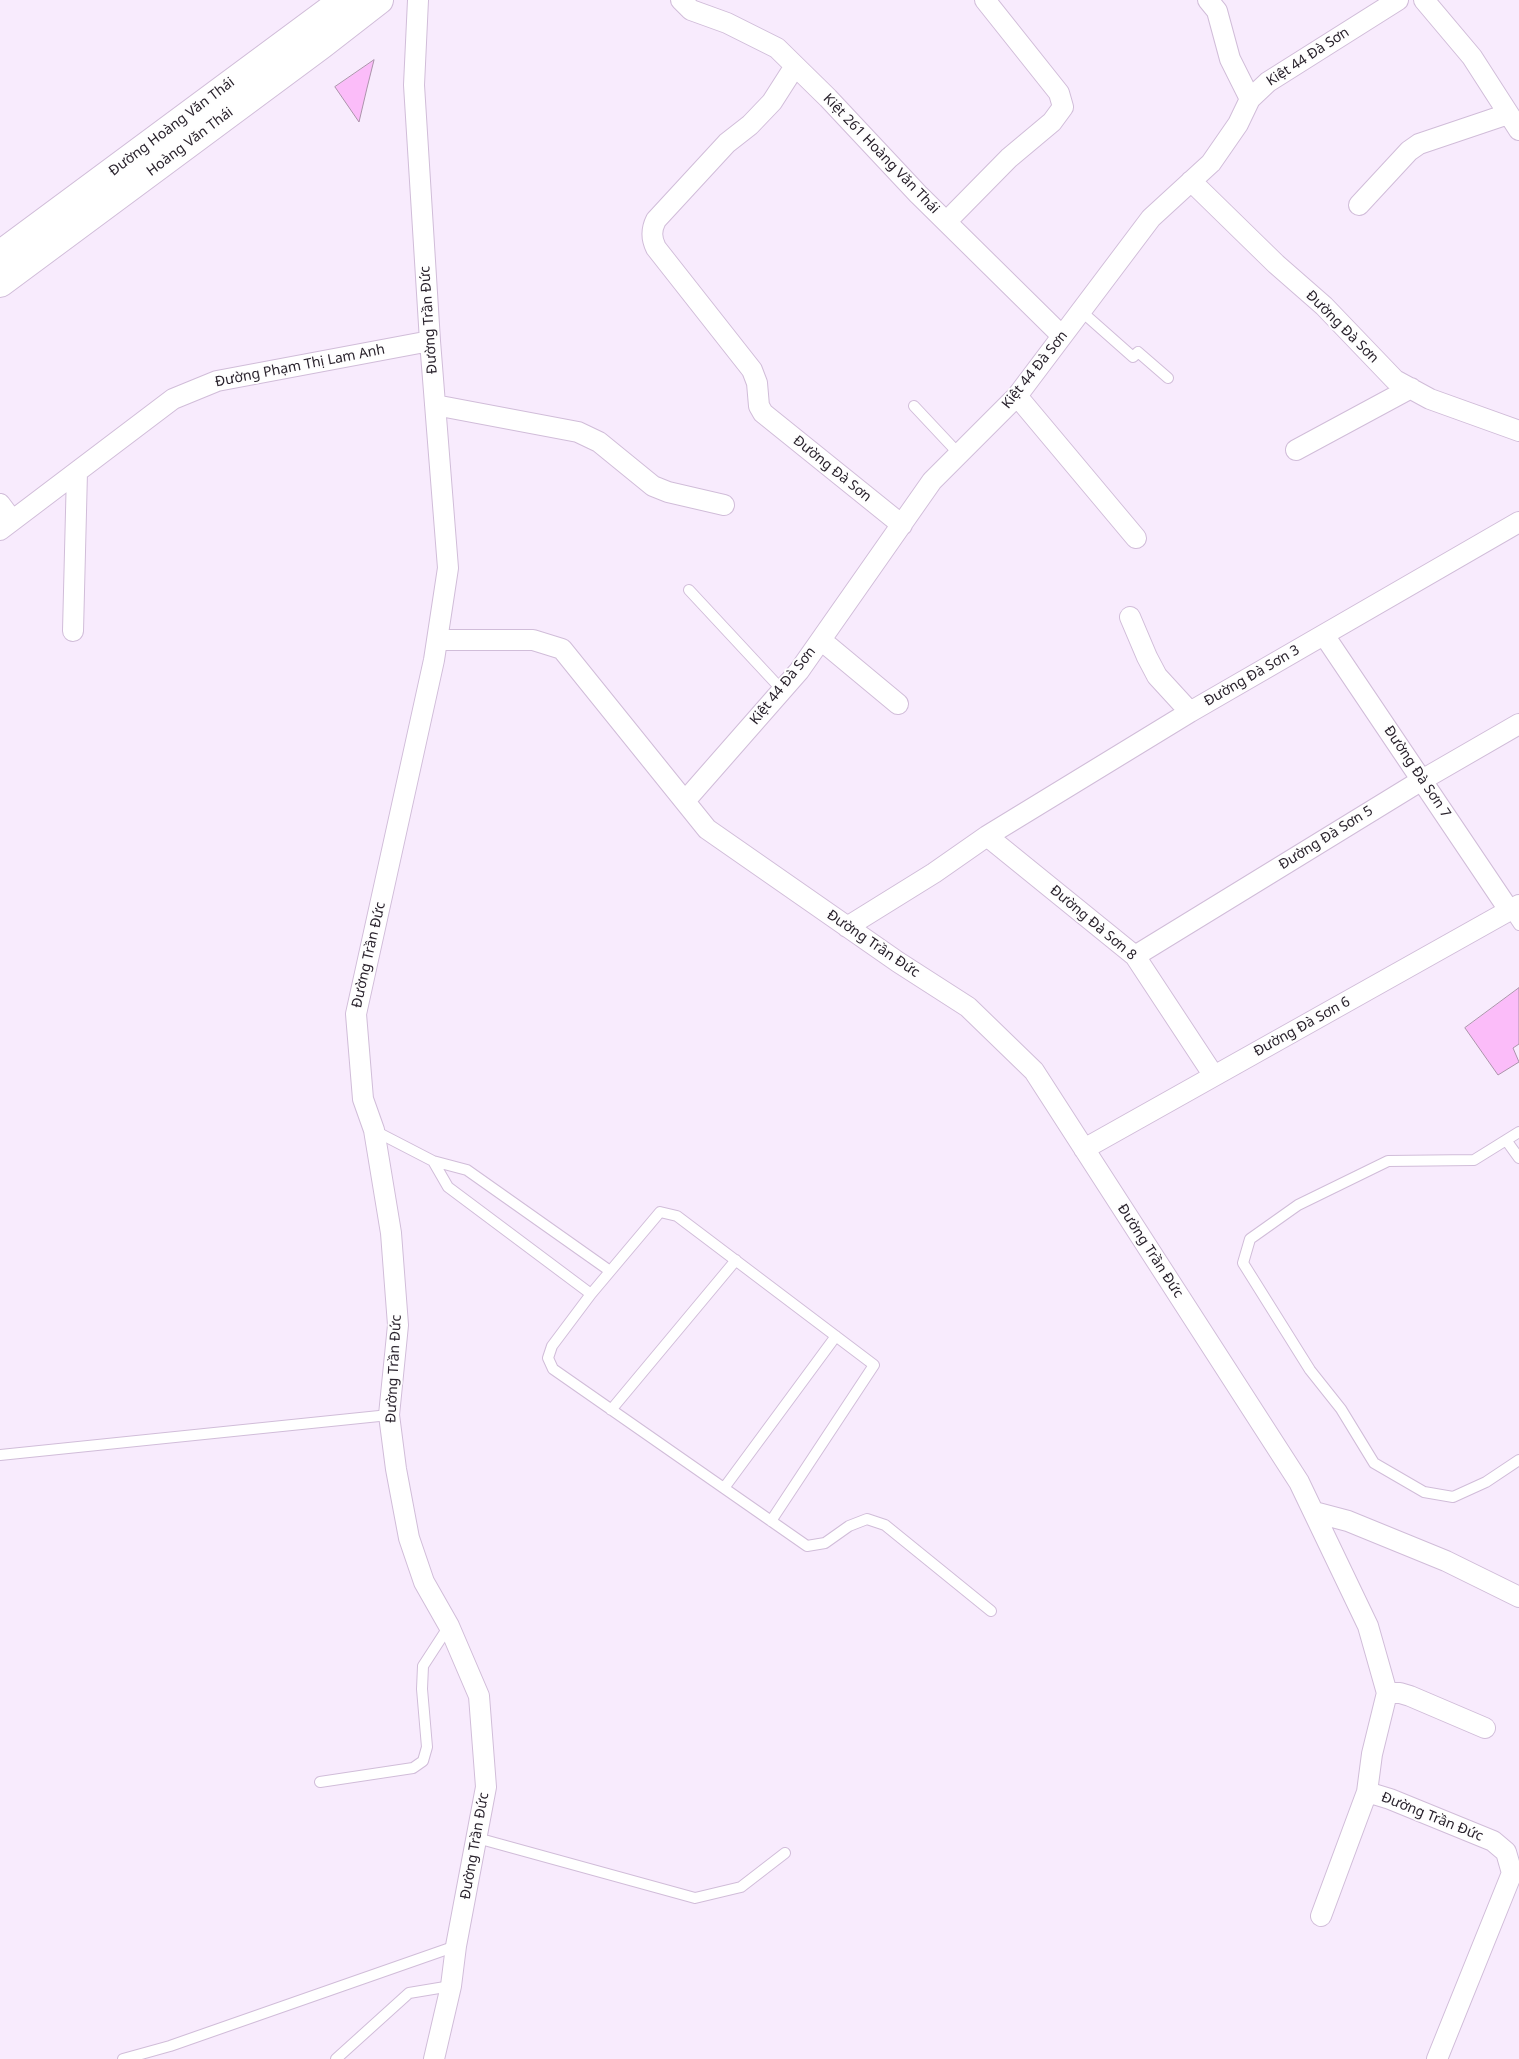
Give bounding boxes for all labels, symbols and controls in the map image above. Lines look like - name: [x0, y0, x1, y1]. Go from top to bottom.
- street label: Kiệt 44 Đà Sơn: [1264, 24, 1352, 90]
- street label: Đường Hoàng Văn Thái: [106, 74, 238, 180]
- street label: Kiệt 261 Hoàng Văn Thái: [819, 91, 943, 217]
- street label: Hoàng Văn Thái: [144, 104, 236, 180]
- street label: Đường Trần Đức: [417, 265, 441, 375]
- street label: Đường Đà Sơn: [1302, 287, 1382, 367]
- street label: Kiệt 44 Đà Sơn: [999, 328, 1071, 412]
- street label: Đường Phạm Thị Lam Anh: [214, 341, 386, 391]
- street label: Đường Đà Sơn: [789, 432, 875, 506]
- street label: Đường Đà Sơn 3: [1201, 642, 1303, 710]
- street label: Kiệt 44 Đà Sơn: [747, 644, 819, 728]
- street label: Đường Đà Sơn 7: [1380, 723, 1454, 821]
- street label: Đường Đà Sơn 5: [1276, 802, 1376, 874]
- street label: Đường Đà Sơn 8: [1046, 882, 1140, 964]
- street label: Đường Trần Đức: [349, 900, 389, 1010]
- street label: Đường Trần Đức: [823, 907, 923, 981]
- street label: Đường Đà Sơn 6: [1251, 994, 1353, 1060]
- street label: Đường Trần Đức: [1113, 1201, 1187, 1301]
- street label: Đường Trần Đức: [383, 1314, 405, 1424]
- street label: Đường Trần Đức: [1379, 1789, 1485, 1845]
- street label: Đường Trần Đức: [457, 1791, 493, 1901]

